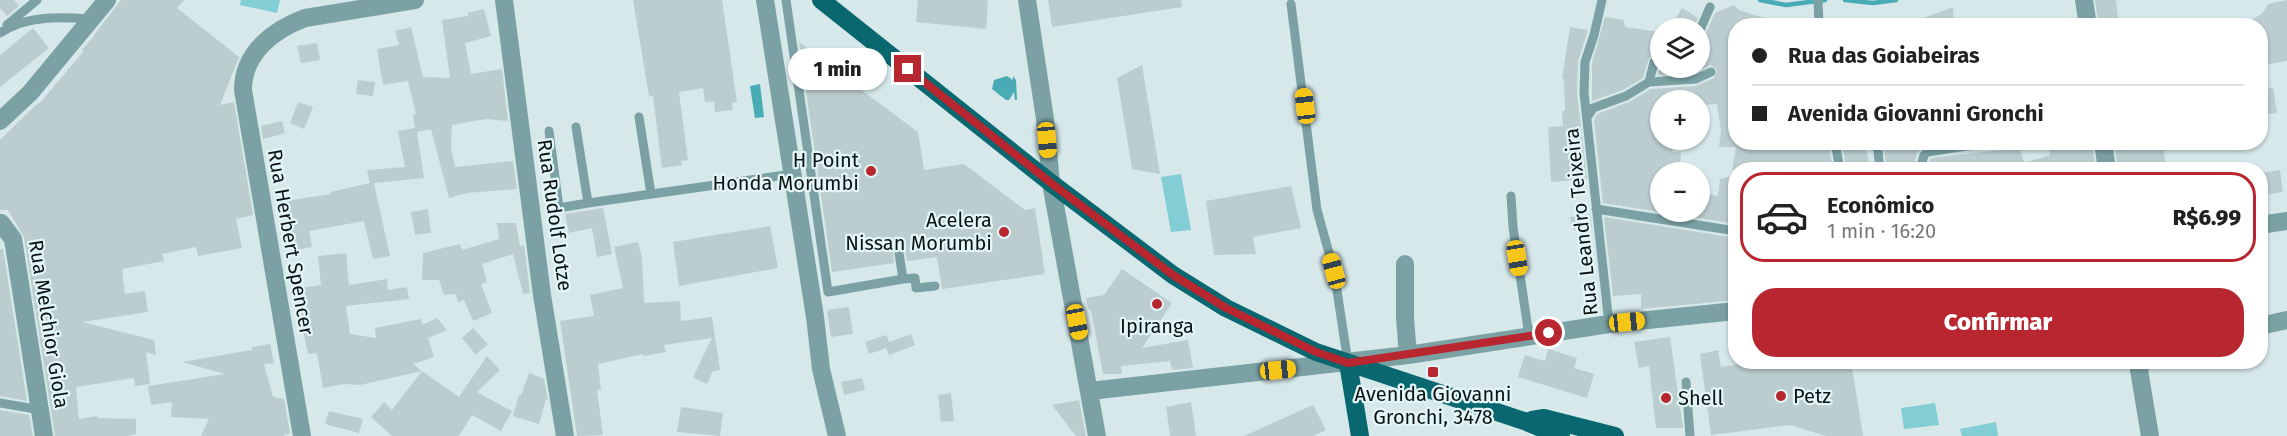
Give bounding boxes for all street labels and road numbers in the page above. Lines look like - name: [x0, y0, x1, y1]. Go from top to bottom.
- street label: Rua Leandro Teixeira: [1559, 127, 1603, 317]
- street label: Rua Rudolf Lotze: [532, 138, 578, 292]
- street label: Rua Herbert Spencer: [263, 147, 319, 337]
- street label: Rua Melchior Giola: [24, 238, 74, 410]

